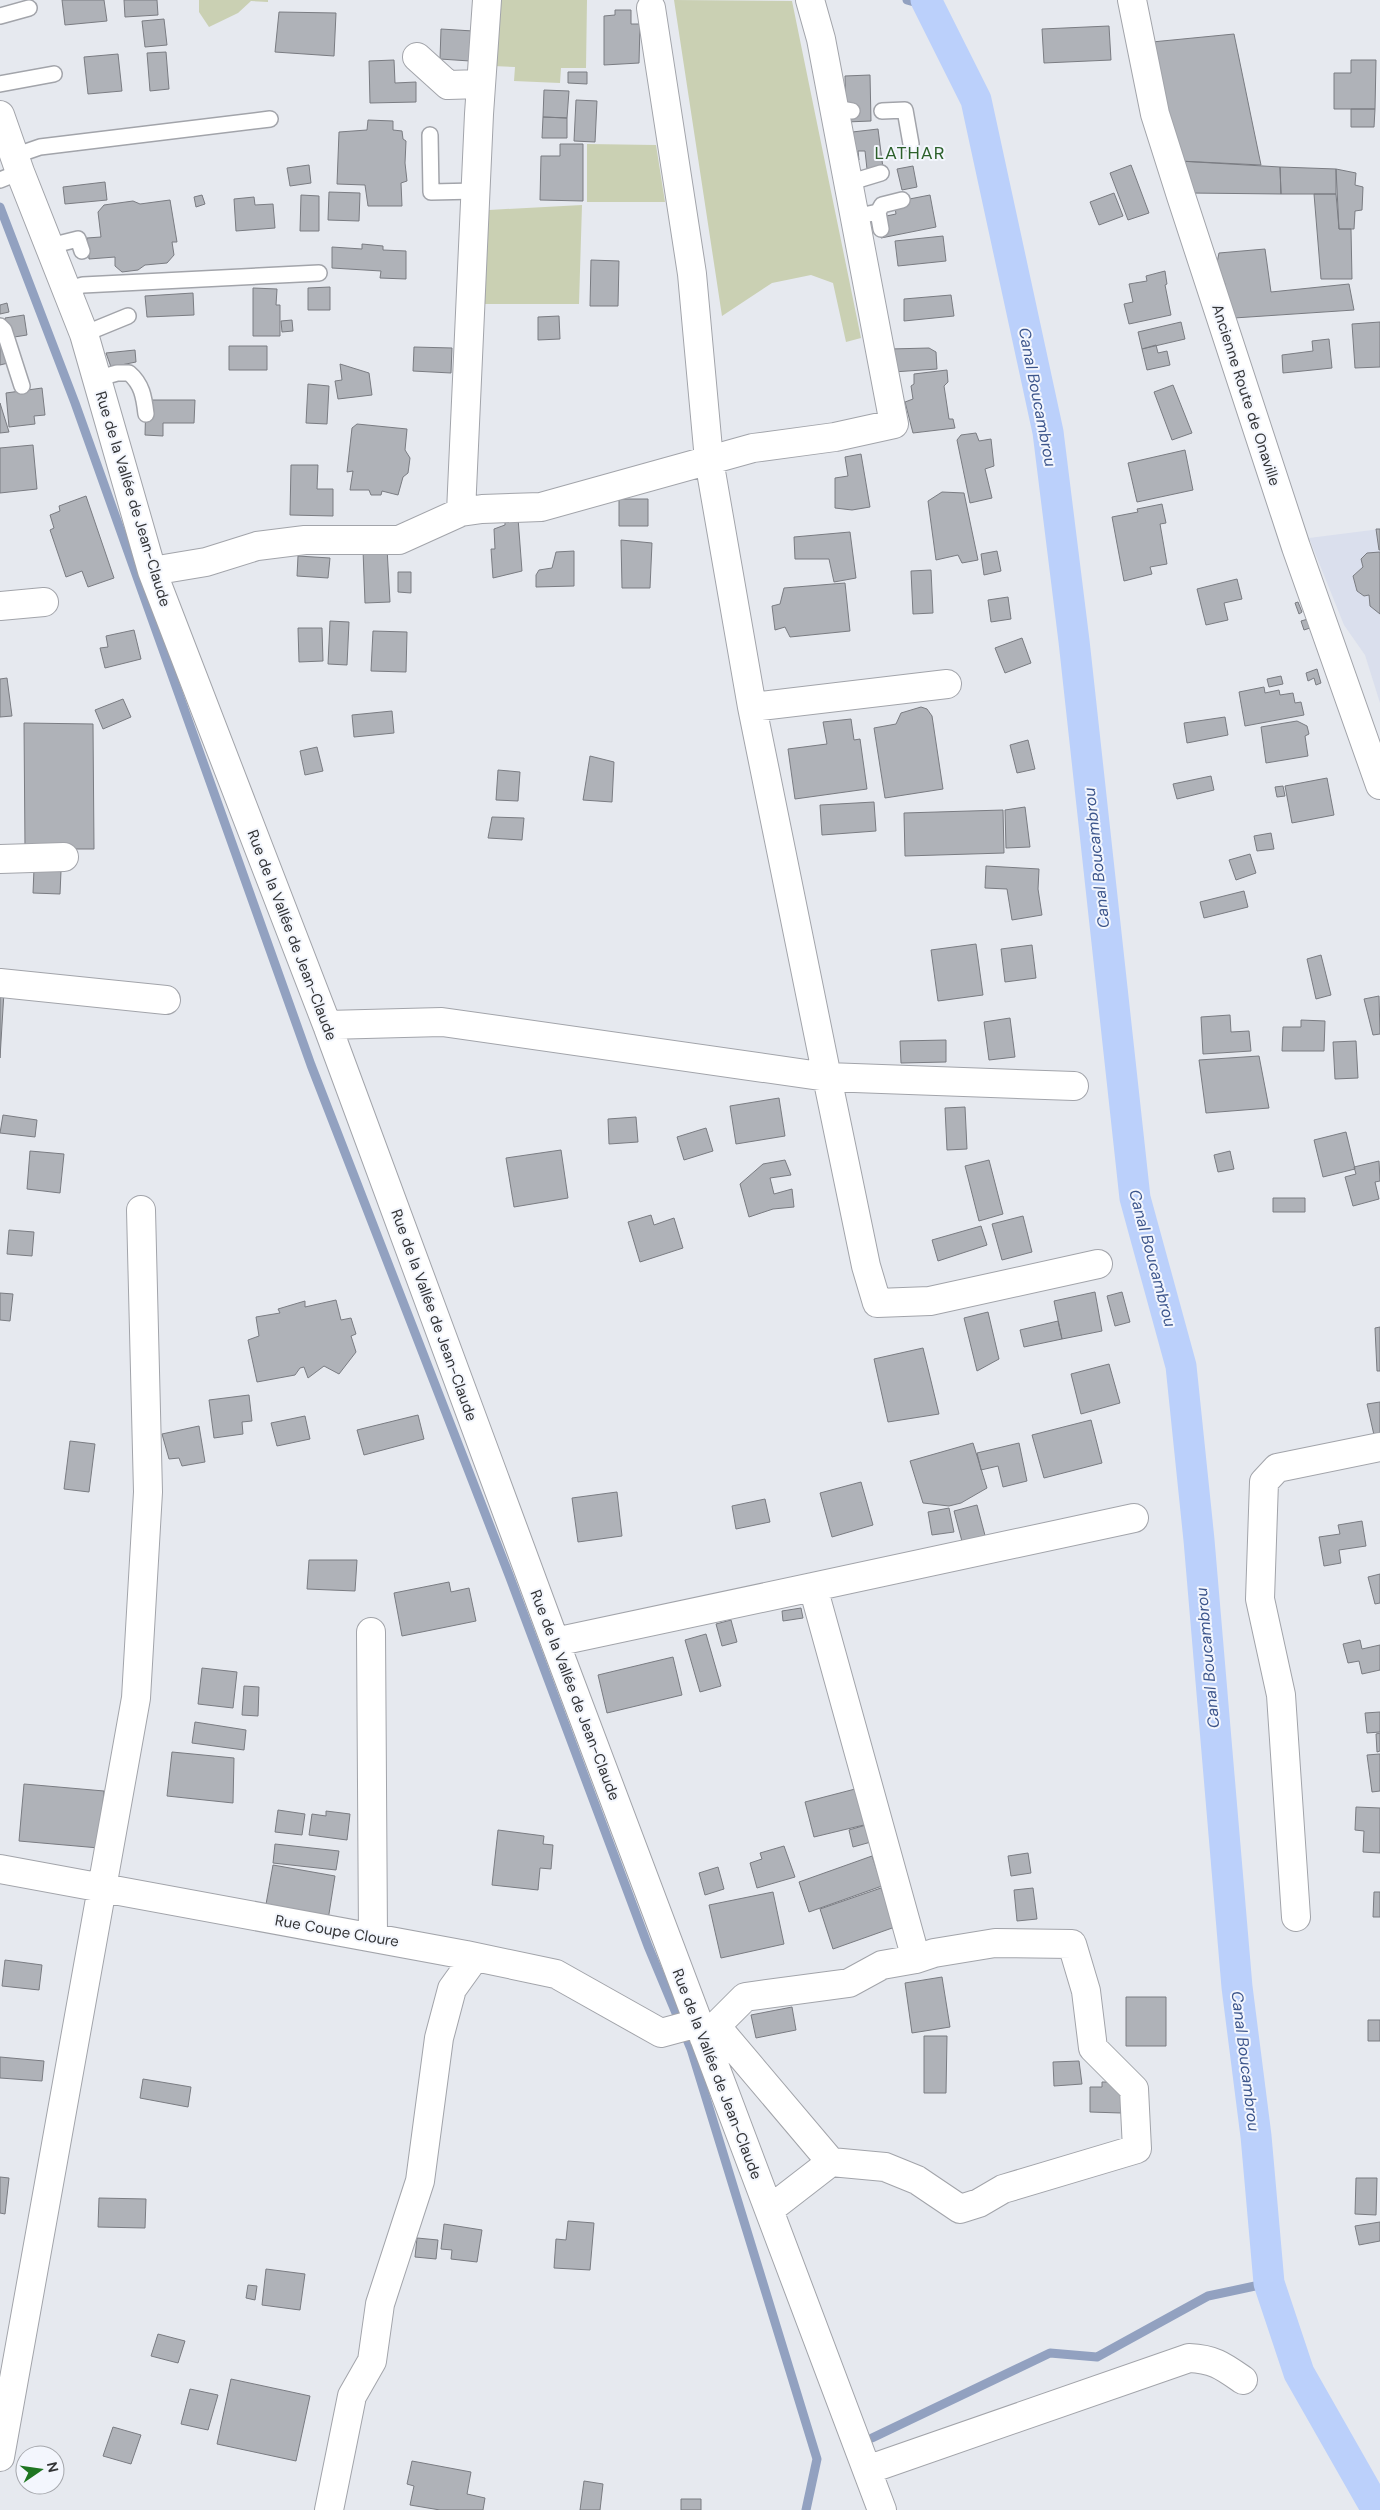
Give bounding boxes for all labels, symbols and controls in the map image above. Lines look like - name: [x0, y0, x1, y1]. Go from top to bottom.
- district label: LATHAR: [874, 141, 946, 165]
- street label: Ancienne Route de Onaville: [1207, 302, 1285, 488]
- water label: Canal Boucambrou: [1014, 326, 1061, 468]
- street label: Rue de la Vallée de Jean-Claude: [91, 389, 175, 609]
- water label: Canal Boucambrou: [1079, 787, 1114, 929]
- street label: Rue de la Vallée de Jean-Claude: [243, 827, 341, 1043]
- water label: Canal Boucambrou: [1124, 1187, 1181, 1329]
- street label: Rue de la Vallée de Jean-Claude: [386, 1206, 482, 1424]
- street label: Rue de la Vallée de Jean-Claude: [526, 1587, 624, 1803]
- water label: Canal Boucambrou: [1191, 1587, 1224, 1729]
- street label: Rue Coupe Cloure: [273, 1910, 401, 1952]
- street label: Rue de la Vallée de Jean-Claude: [668, 1966, 766, 2182]
- water label: Canal Boucambrou: [1226, 1990, 1265, 2132]
- north arrow: [15, 2445, 65, 2495]
- text: N: [43, 2460, 63, 2474]

